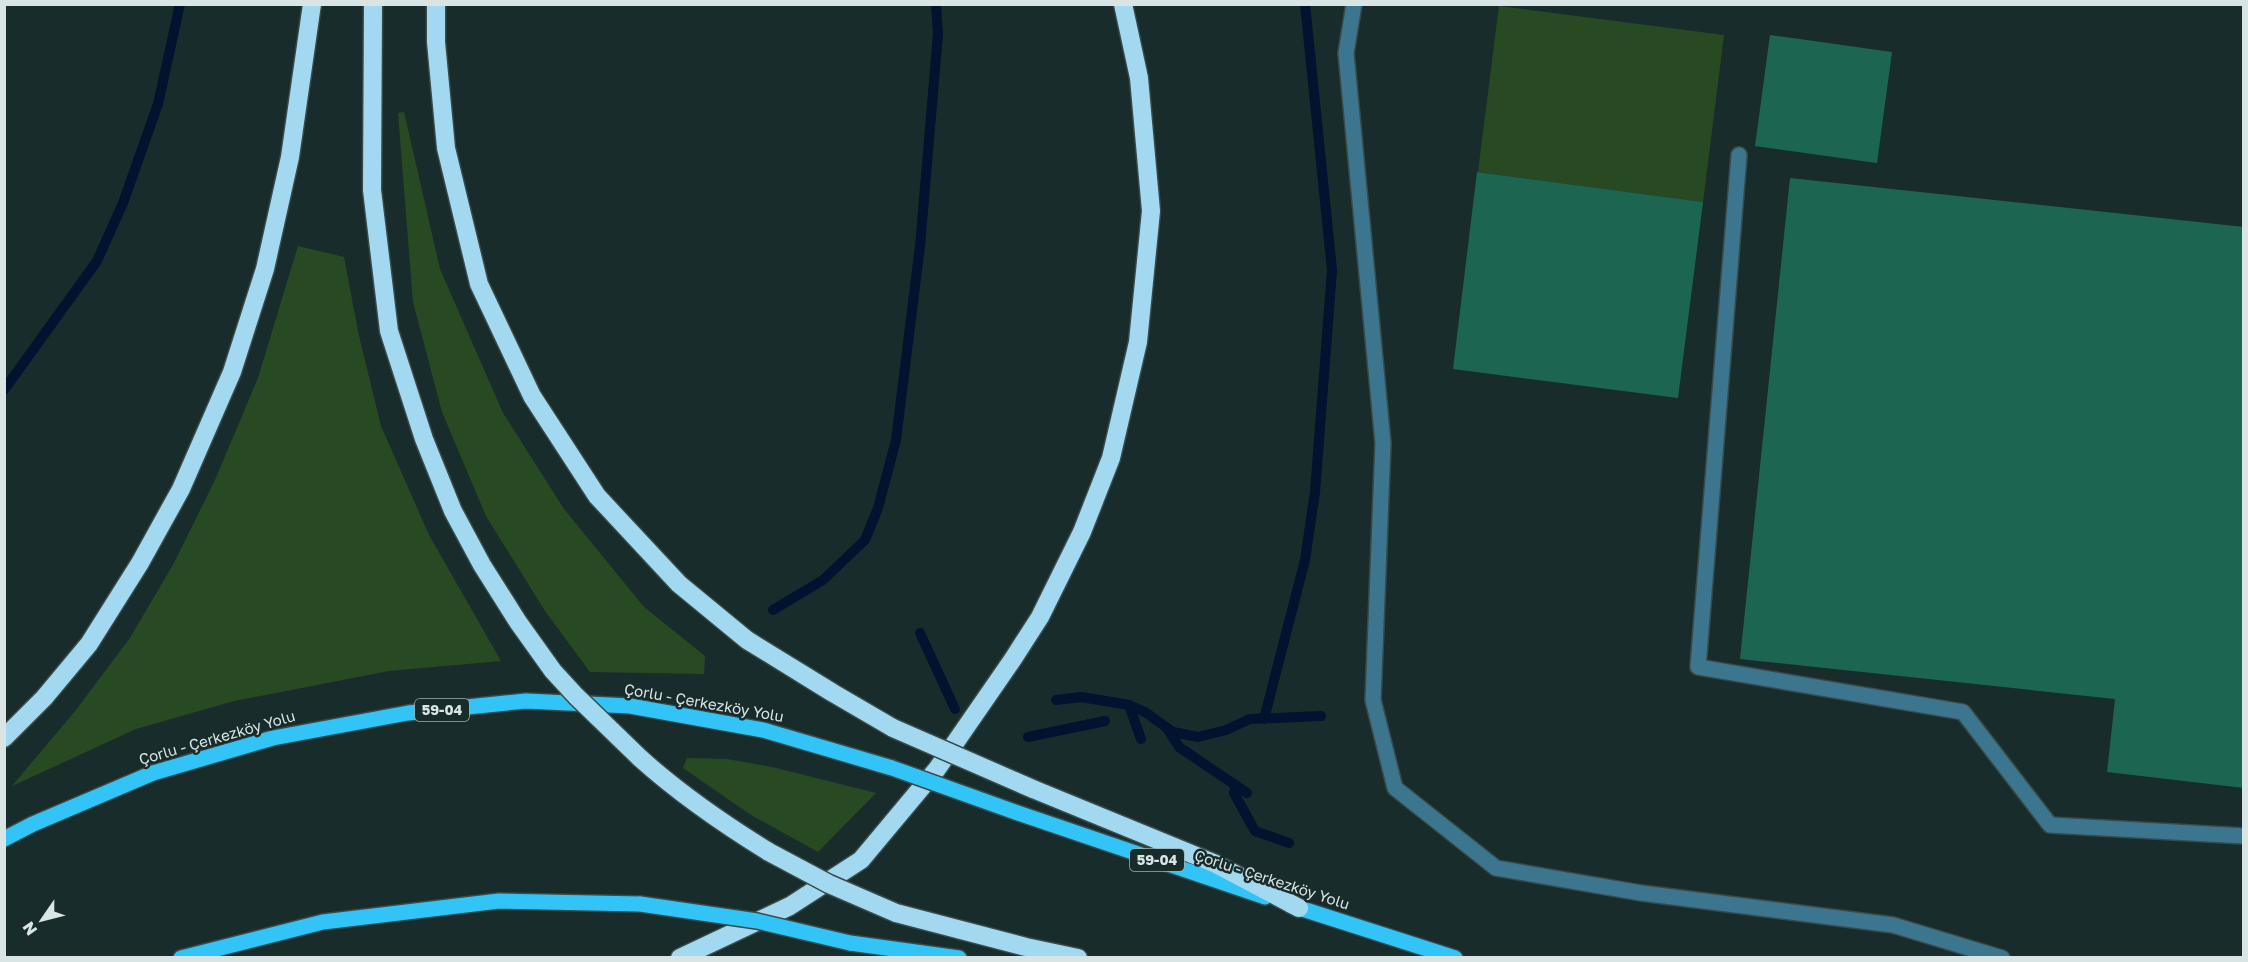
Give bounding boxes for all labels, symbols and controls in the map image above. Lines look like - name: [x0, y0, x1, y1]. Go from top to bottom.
- street label: Çorlu - Çerkezköy Yolu: [623, 679, 785, 725]
- road number: 59-04: [415, 699, 469, 721]
- street label: Çorlu - Çerkezköy Yolu: [137, 706, 297, 768]
- street label: Çorlu - Çerkezköy Yolu: [1193, 846, 1352, 913]
- road number: 59-04: [1130, 849, 1184, 871]
- north arrow: [12, 890, 72, 950]
- text: N: [18, 918, 41, 939]

